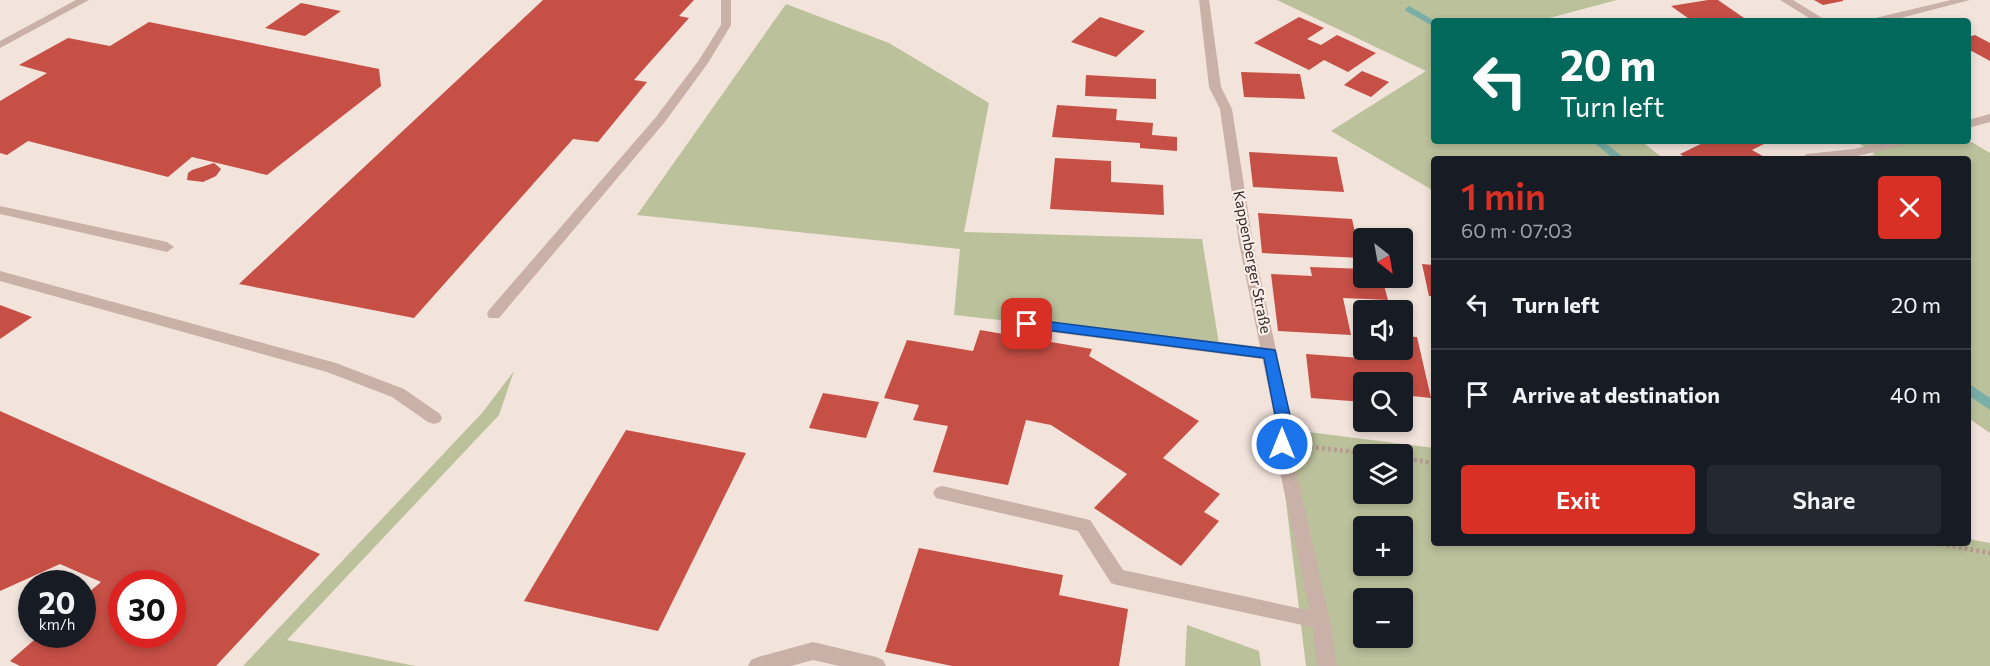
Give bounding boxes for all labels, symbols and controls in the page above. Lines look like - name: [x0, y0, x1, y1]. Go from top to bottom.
- text: 20 m: [1560, 38, 1656, 90]
- icon: left: [1461, 42, 1539, 120]
- text: Turn left: [1560, 90, 1664, 123]
- text: 1 min: [1461, 173, 1546, 217]
- button: close: [1878, 176, 1941, 239]
- street label: Kappenberger Straße: [1230, 189, 1276, 335]
- text: 60 m · 07:03: [1461, 218, 1573, 242]
- north arrow: [1353, 228, 1413, 288]
- map controls: [1353, 228, 1413, 648]
- icon: left: [1461, 288, 1494, 321]
- text: Turn left: [1512, 291, 1599, 318]
- text: 20 m: [1891, 291, 1941, 318]
- pin: [1001, 298, 1052, 349]
- button: sound: [1353, 300, 1413, 360]
- icon: arrive: [1010, 307, 1043, 340]
- button: search: [1353, 372, 1413, 432]
- icon: arrive: [1461, 378, 1494, 411]
- text: Arrive at destination: [1512, 381, 1720, 408]
- text: 40 m: [1890, 381, 1941, 408]
- position arrow: [1250, 412, 1314, 476]
- button: layers: [1353, 444, 1413, 504]
- button: Exit: [1461, 465, 1695, 534]
- button: Share: [1707, 465, 1941, 534]
- button: +: [1353, 516, 1413, 576]
- speed limit sign: 30: [108, 570, 186, 648]
- text: 20: [39, 583, 75, 620]
- button: −: [1353, 588, 1413, 648]
- text: km/h: [39, 615, 75, 633]

